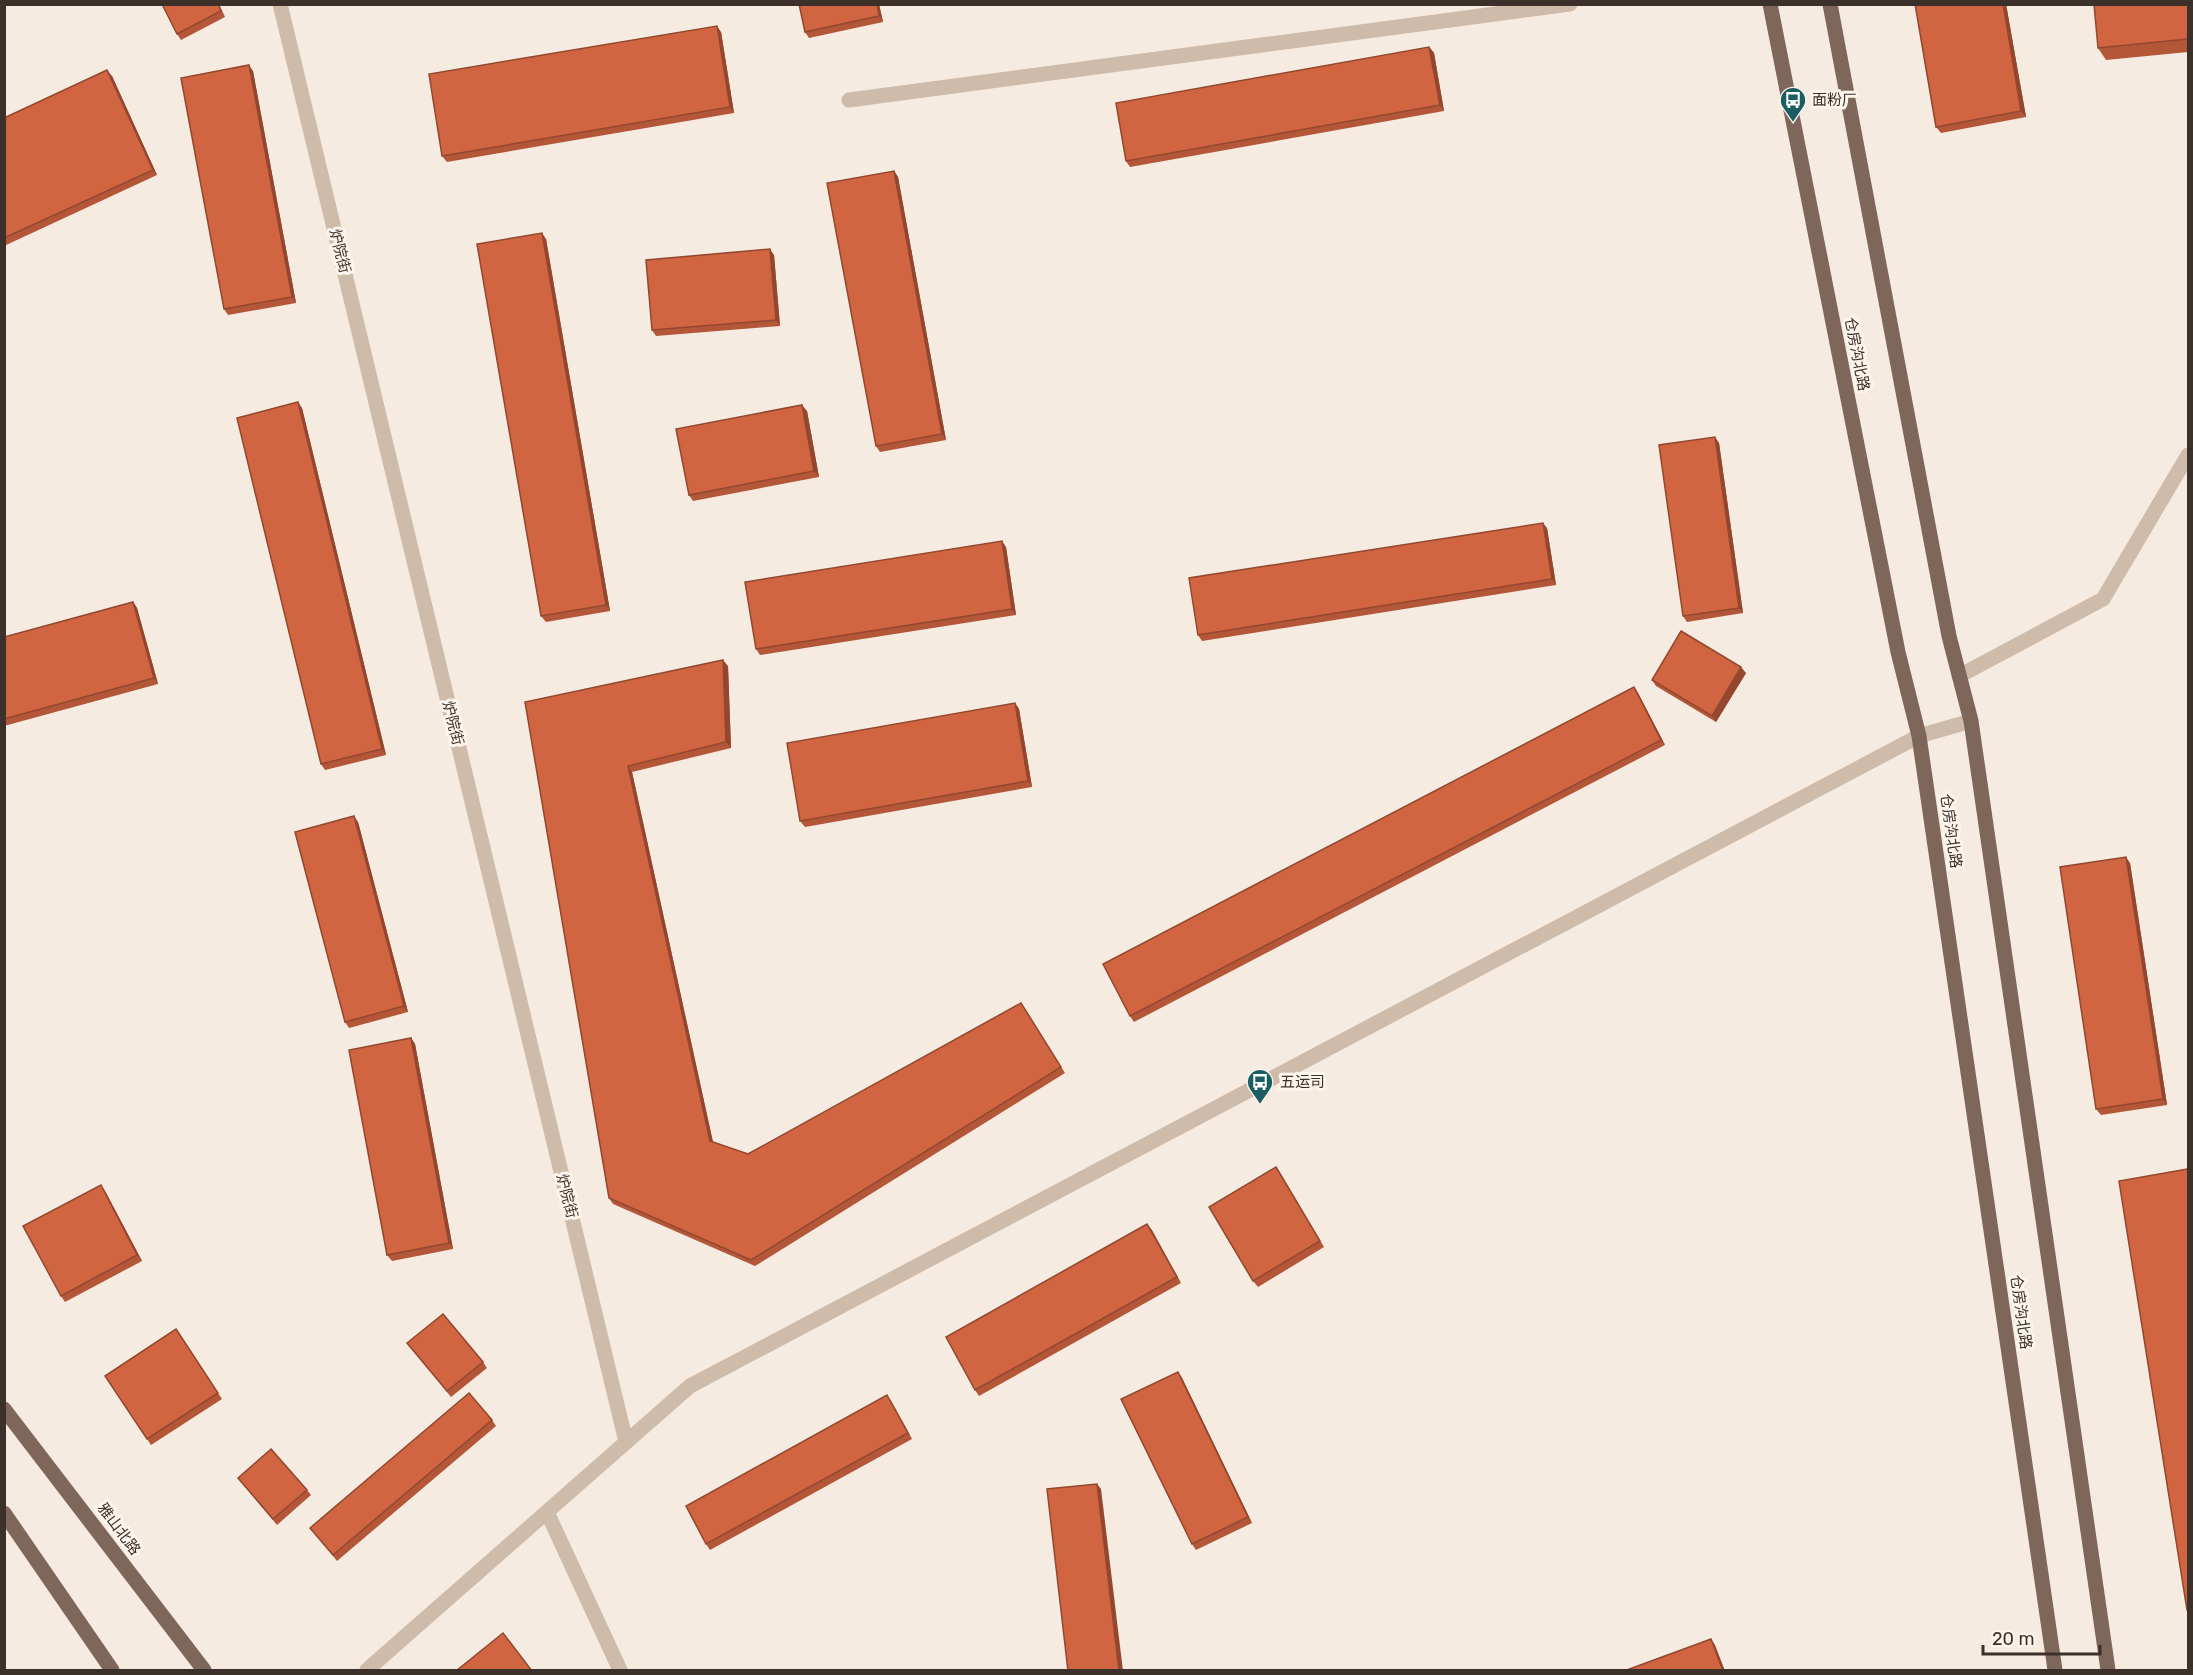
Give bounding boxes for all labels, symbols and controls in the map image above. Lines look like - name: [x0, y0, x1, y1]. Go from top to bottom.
- bus stop icon: 面粉厂: [1778, 85, 1808, 123]
- place label: 面粉厂: [1812, 91, 1857, 109]
- street label: 炉院街: [326, 227, 354, 275]
- street label: 仓房沟北路: [1841, 315, 1873, 393]
- street label: 炉院街: [439, 699, 467, 747]
- street label: 仓房沟北路: [1937, 793, 1965, 869]
- bus stop icon: 五运司: [1245, 1067, 1275, 1105]
- place label: 五运司: [1280, 1073, 1325, 1091]
- street label: 炉院街: [553, 1172, 581, 1220]
- street label: 仓房沟北路: [2007, 1274, 2035, 1350]
- street label: 雅山北路: [94, 1500, 144, 1558]
- scale bar: [1983, 1618, 2100, 1656]
- text: 20 m: [1992, 1628, 2034, 1650]

